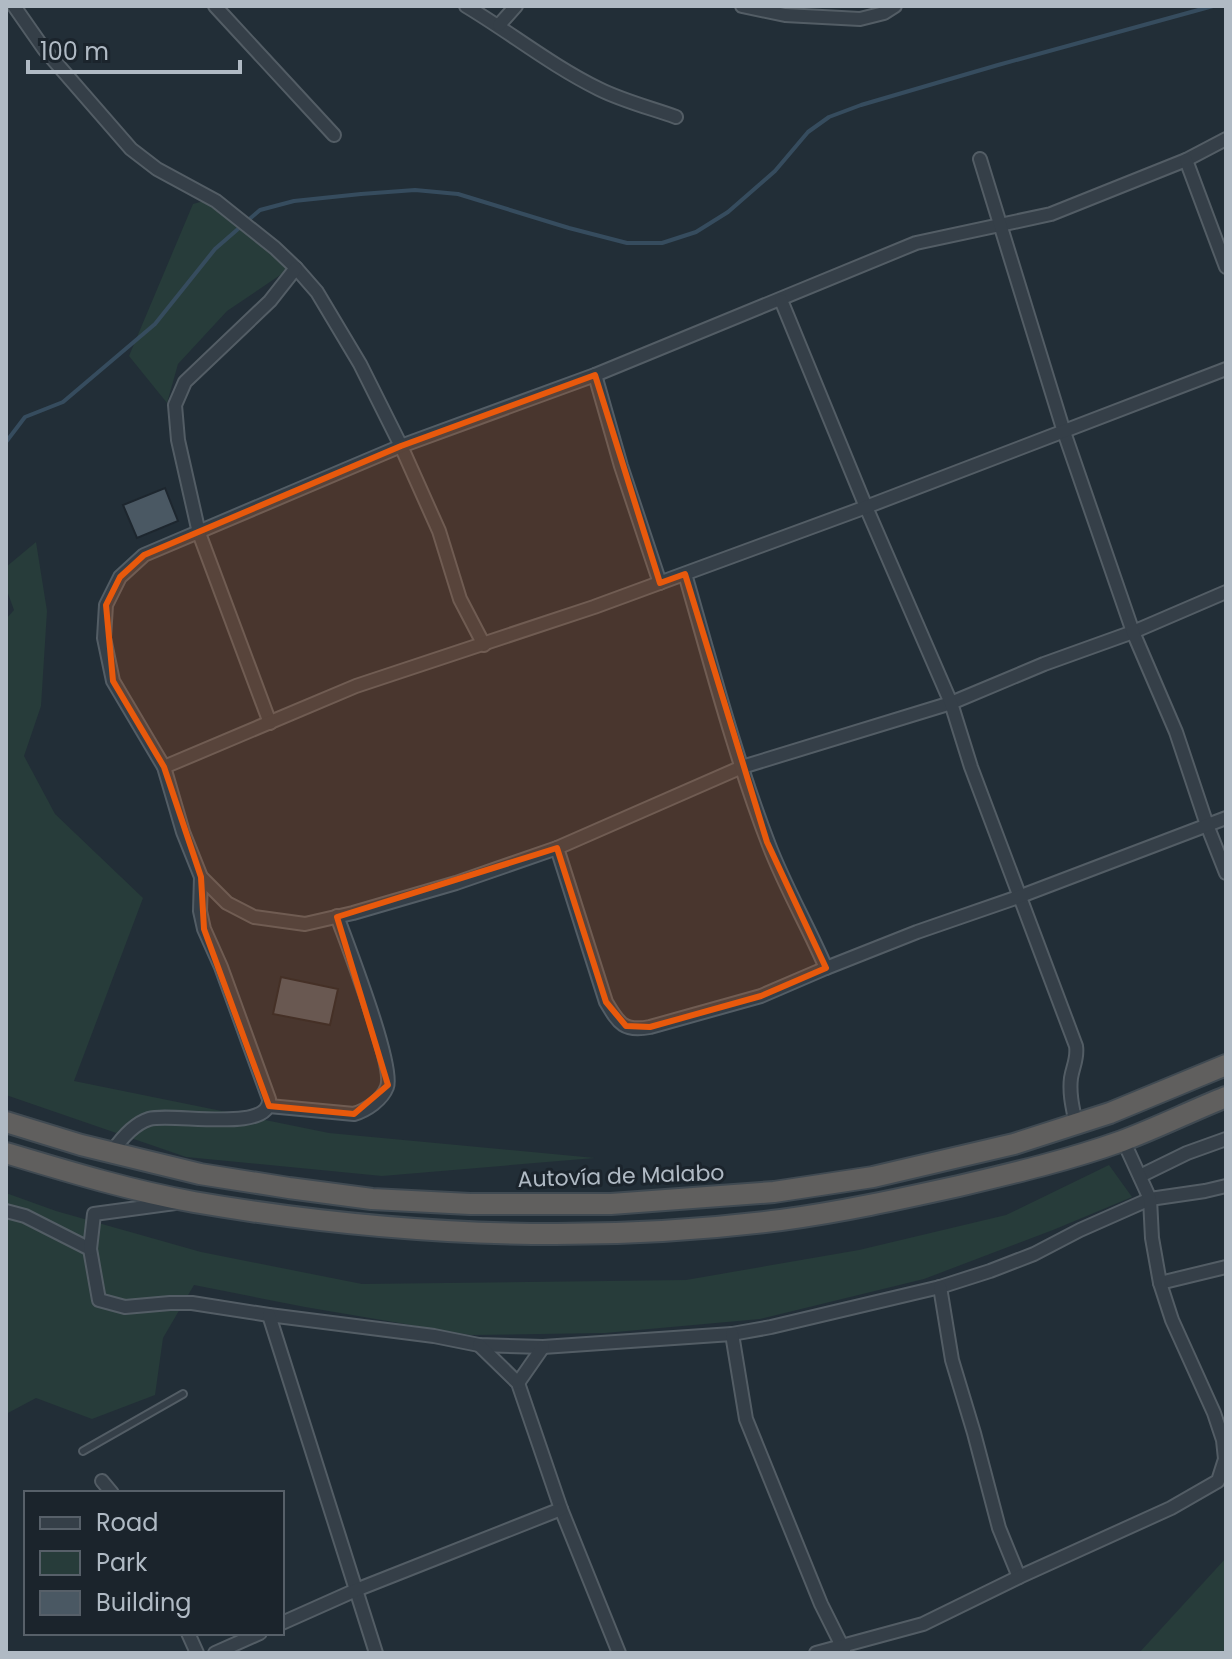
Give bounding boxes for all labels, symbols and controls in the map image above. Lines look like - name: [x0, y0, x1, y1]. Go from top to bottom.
- scale bar: [28, 24, 240, 74]
- text: 100 m: [40, 35, 109, 68]
- street label: Autovía de Malabo: [517, 1157, 725, 1195]
- legend: [24, 1491, 284, 1635]
- text: Road: [96, 1506, 158, 1539]
- text: Park: [96, 1546, 148, 1579]
- text: Building: [96, 1586, 192, 1619]

